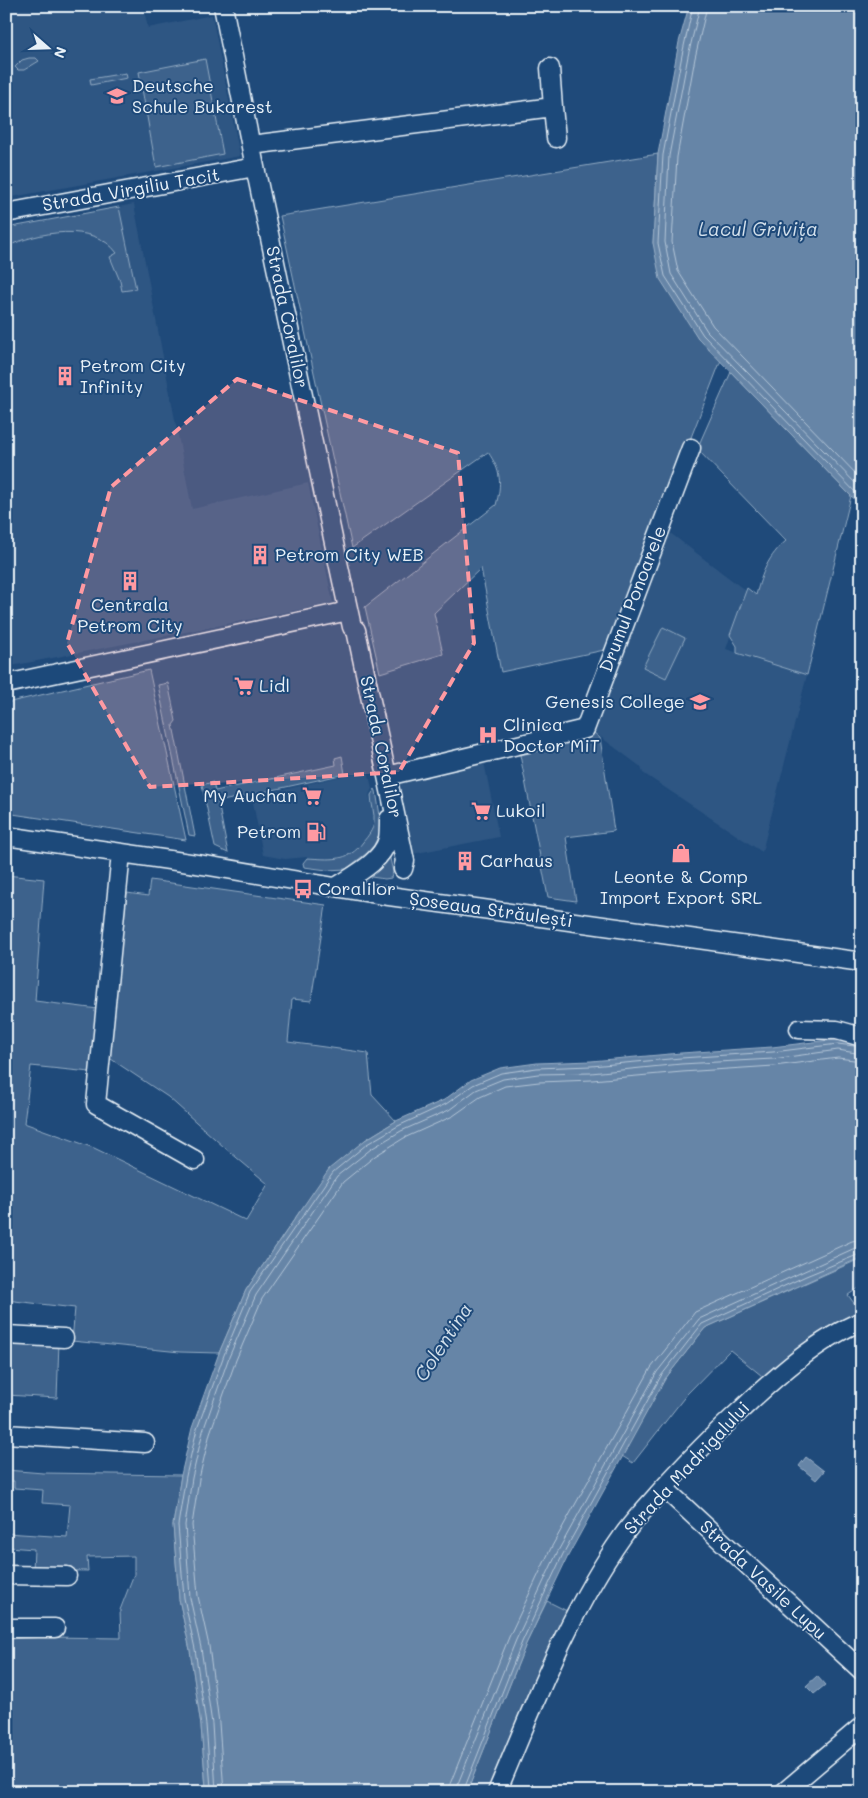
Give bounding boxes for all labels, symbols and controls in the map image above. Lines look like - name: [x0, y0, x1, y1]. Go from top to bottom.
- north arrow: [22, 22, 72, 72]
- text: N: [50, 44, 71, 61]
- place label: Deutsche Schule Bukarest: [132, 73, 273, 118]
- school or university icon: Deutsche Schule Bukarest: [106, 85, 128, 107]
- street label: Strada Virgiliu Tacit: [40, 162, 221, 216]
- water label: Lacul Grivița: [698, 216, 818, 242]
- street label: Strada Coralilor: [261, 244, 315, 390]
- place label: Petrom City Infinity: [80, 353, 186, 398]
- building icon: Petrom City Infinity: [54, 365, 76, 387]
- street label: Drumul Ponoarele: [593, 522, 671, 675]
- place label: Petrom City WEB: [275, 542, 424, 566]
- building icon: Petrom City WEB: [249, 544, 271, 566]
- building icon: Centrala Petrom City: [119, 570, 141, 592]
- place label: Centrala Petrom City: [77, 592, 183, 637]
- place label: Lidl: [259, 673, 290, 697]
- street label: Strada Coralilor: [355, 674, 409, 820]
- supermarket icon: Lidl: [233, 675, 255, 697]
- place label: Genesis College: [545, 689, 685, 713]
- school or university icon: Genesis College: [689, 691, 711, 713]
- place label: Clinica Doctor MiT: [503, 712, 600, 757]
- hospital icon: Clinica Doctor MiT: [477, 724, 499, 746]
- place label: My Auchan: [203, 783, 297, 807]
- supermarket icon: My Auchan: [301, 785, 323, 807]
- place label: Lukoil: [496, 798, 546, 822]
- supermarket icon: Lukoil: [470, 800, 492, 822]
- place label: Petrom: [237, 819, 301, 843]
- fuel station icon: Petrom: [305, 821, 327, 843]
- shop icon: Leonte & Comp Import Export SRL: [670, 842, 692, 864]
- place label: Carhaus: [480, 848, 553, 872]
- building icon: Carhaus: [454, 850, 476, 872]
- place label: Leonte & Comp Import Export SRL: [600, 864, 762, 909]
- place label: Coralilor: [318, 876, 396, 900]
- bus stop icon: Coralilor: [292, 878, 314, 900]
- street label: Șoseaua Străulești: [408, 886, 574, 932]
- water label: Colentina: [408, 1298, 477, 1386]
- street label: Strada Madrigalului: [618, 1395, 754, 1539]
- street label: Strada Vasile Lupu: [695, 1514, 832, 1644]

